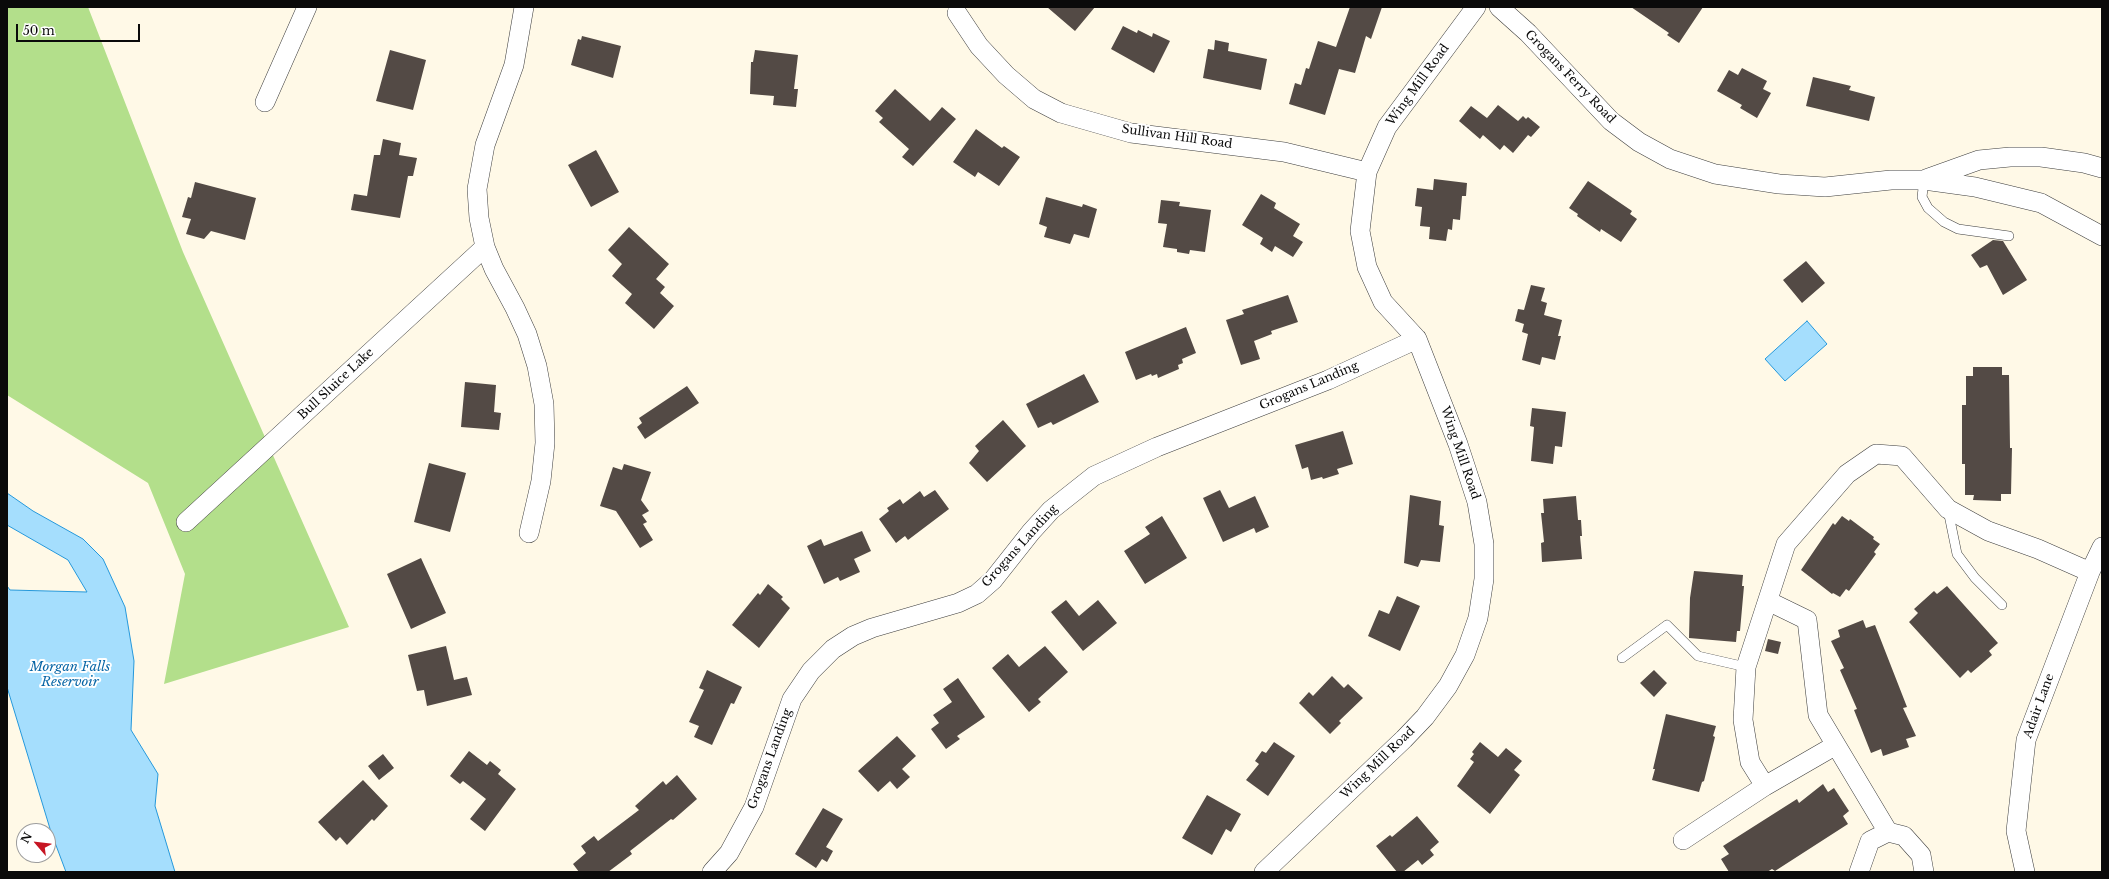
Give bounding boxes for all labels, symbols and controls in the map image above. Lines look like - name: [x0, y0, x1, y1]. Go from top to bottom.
- scale bar: [18, 16, 142, 42]
- text: 50 m: [23, 23, 55, 38]
- street label: Grogans Ferry Road: [1522, 27, 1618, 127]
- street label: Wing Mill Road: [1384, 41, 1452, 129]
- street label: Sullivan Hill Road: [1121, 122, 1233, 152]
- street label: Bull Sluice Lake: [295, 345, 377, 423]
- street label: Grogans Landing: [1257, 359, 1361, 413]
- street label: Wing Mill Road: [1437, 405, 1483, 501]
- street label: Grogans Landing: [979, 502, 1061, 590]
- water label: Morgan Falls Reservoir: [30, 659, 110, 690]
- street label: Adair Lane: [2021, 672, 2057, 740]
- street label: Grogans Landing: [745, 707, 795, 811]
- street label: Wing Mill Road: [1338, 724, 1418, 802]
- north arrow: [16, 823, 56, 863]
- text: N: [18, 830, 35, 846]

